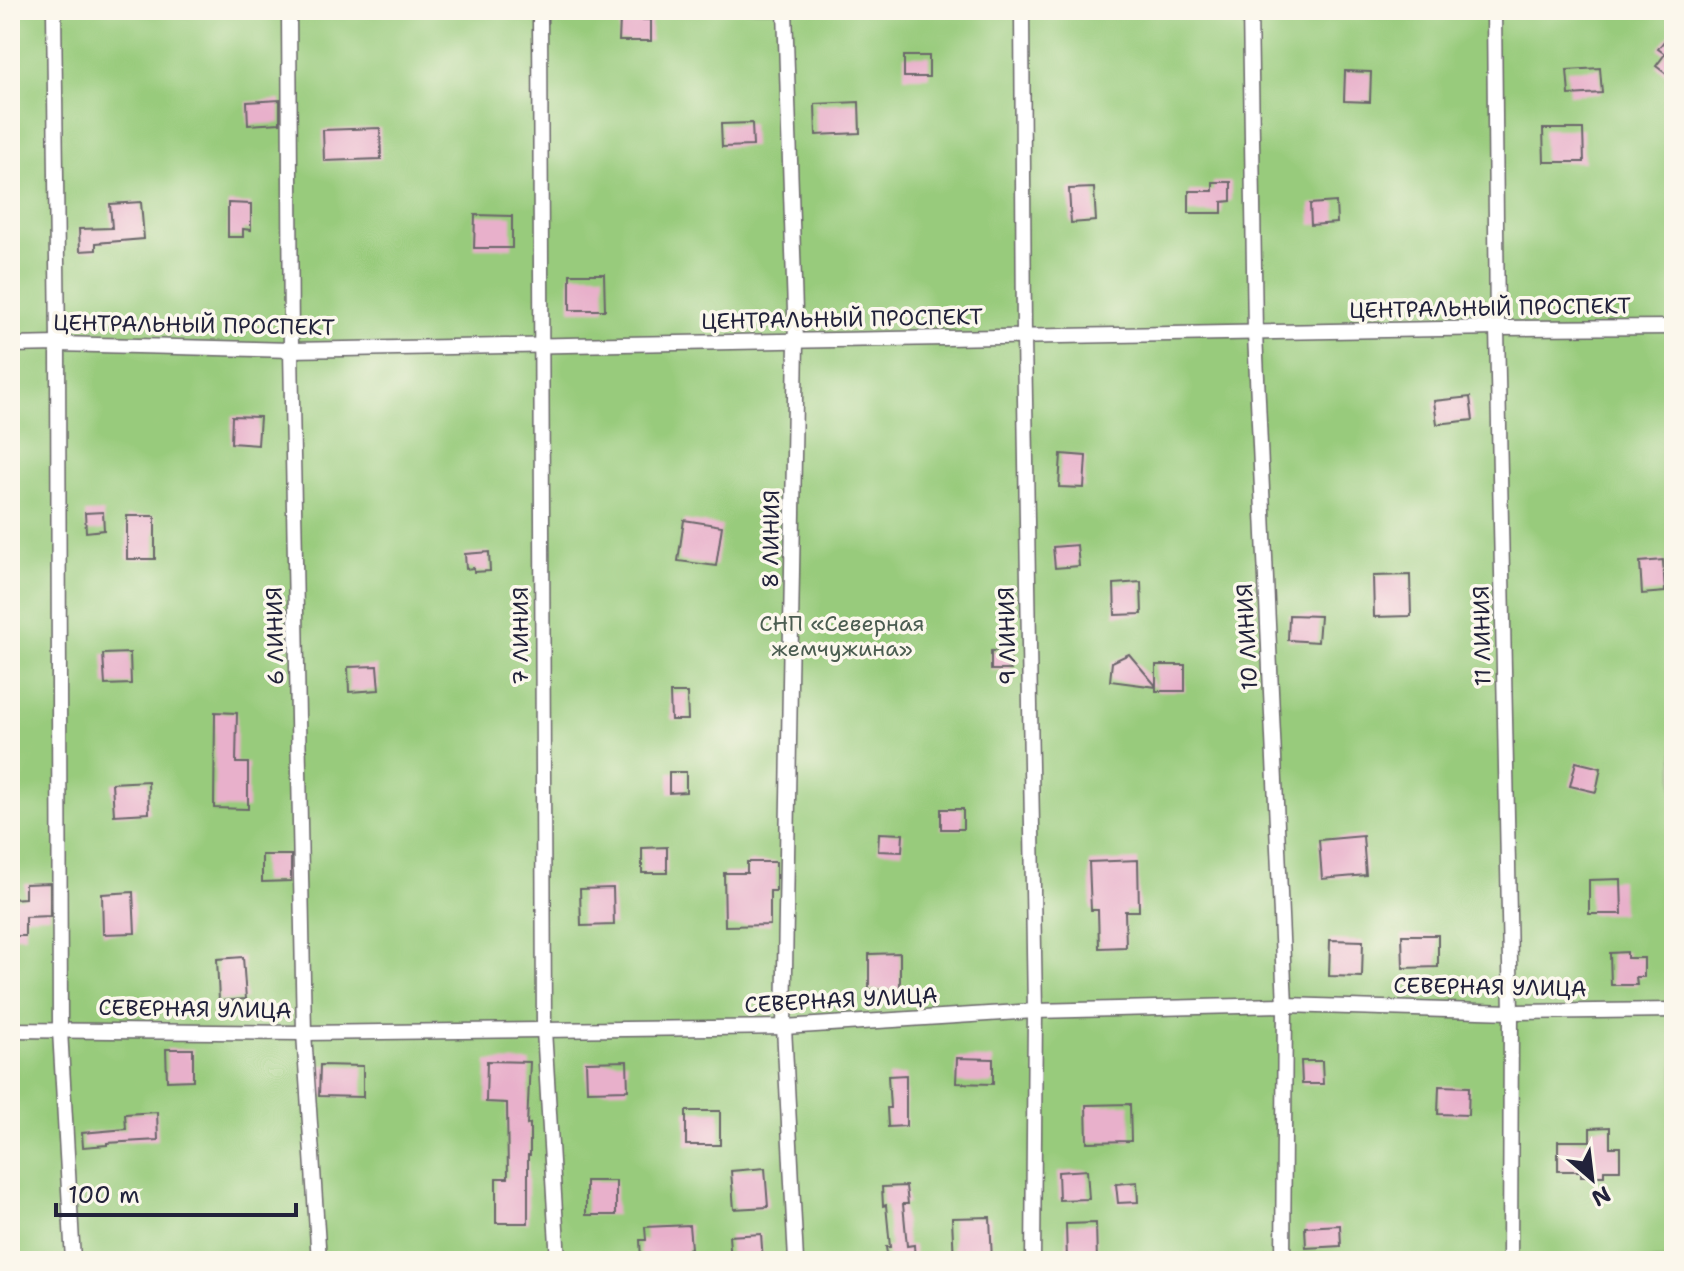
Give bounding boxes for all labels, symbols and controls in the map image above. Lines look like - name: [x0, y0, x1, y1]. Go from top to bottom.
- street label: ЦЕНТРАЛЬНЫЙ ПРОСПЕКТ: [1349, 291, 1632, 325]
- street label: ЦЕНТРАЛЬНЫЙ ПРОСПЕКТ: [701, 302, 984, 336]
- street label: ЦЕНТРАЛЬНЫЙ ПРОСПЕКТ: [53, 308, 336, 342]
- street label: 8 ЛИНИЯ: [756, 490, 786, 588]
- street label: 10 ЛИНИЯ: [1230, 583, 1264, 691]
- street label: 11 ЛИНИЯ: [1467, 585, 1497, 687]
- street label: 6 ЛИНИЯ: [260, 587, 290, 685]
- street label: 7 ЛИНИЯ: [506, 587, 535, 685]
- street label: 9 ЛИНИЯ: [992, 587, 1022, 685]
- park label: СНП «Северная жемчужина»: [759, 609, 925, 663]
- street label: СЕВЕРНАЯ УЛИЦА: [1393, 971, 1587, 1003]
- street label: СЕВЕРНАЯ УЛИЦА: [744, 980, 938, 1020]
- street label: СЕВЕРНАЯ УЛИЦА: [98, 993, 292, 1025]
- north arrow: [1552, 1139, 1632, 1219]
- scale bar: [56, 1167, 296, 1217]
- text: 100 m: [68, 1179, 140, 1211]
- text: N: [1587, 1179, 1616, 1213]

